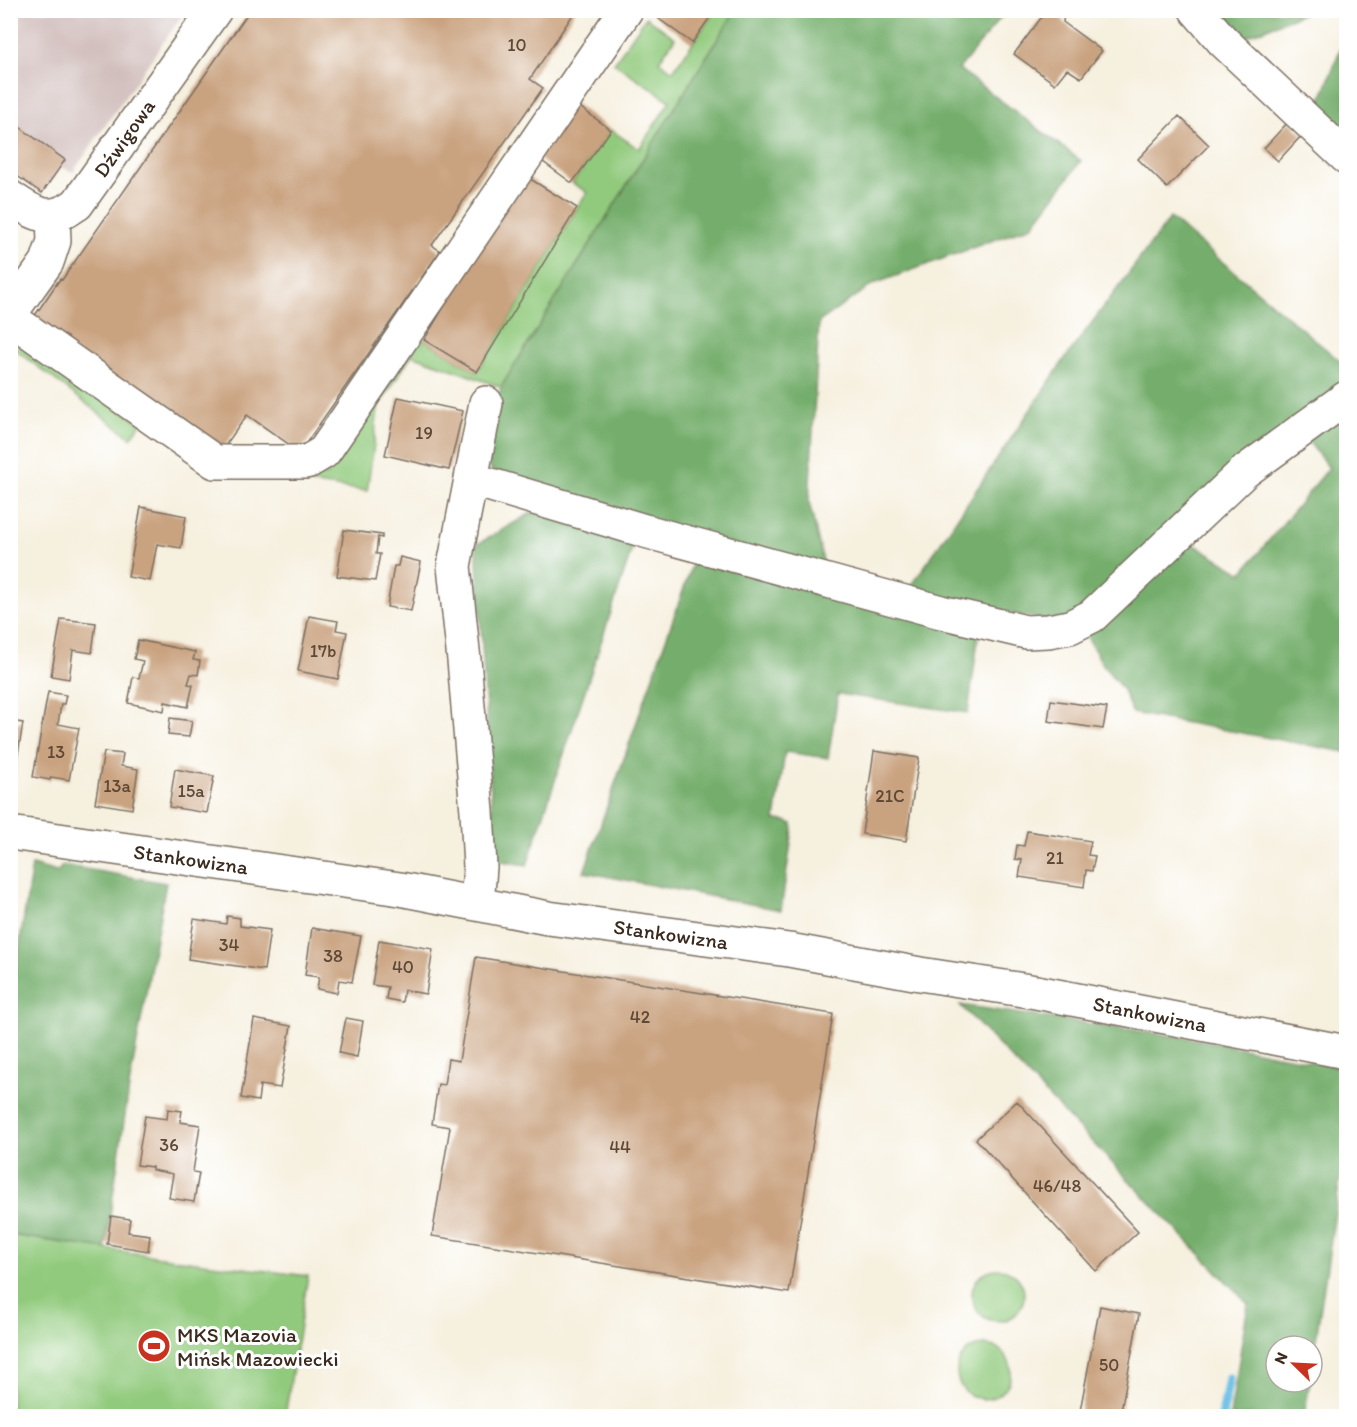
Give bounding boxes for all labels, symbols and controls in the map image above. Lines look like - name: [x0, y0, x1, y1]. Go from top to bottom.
- house number: 10: [507, 34, 527, 56]
- street label: Dźwigowa: [88, 94, 160, 182]
- house number: 19: [415, 422, 433, 444]
- house number: 17b: [310, 640, 336, 662]
- house number: 13: [47, 741, 65, 763]
- house number: 13a: [103, 775, 131, 797]
- house number: 15a: [177, 780, 205, 802]
- house number: 21C: [875, 785, 905, 807]
- street label: Stankowizna: [132, 839, 250, 879]
- house number: 21: [1046, 847, 1064, 869]
- street label: Stankowizna: [612, 914, 730, 954]
- house number: 34: [219, 934, 239, 956]
- house number: 38: [323, 945, 343, 967]
- house number: 40: [392, 956, 414, 978]
- street label: Stankowizna: [1091, 991, 1209, 1037]
- house number: 42: [630, 1006, 651, 1028]
- house number: 36: [159, 1134, 179, 1156]
- house number: 44: [609, 1136, 631, 1158]
- house number: 46/48: [1033, 1175, 1081, 1197]
- place label: MKS Mazovia Mińsk Mazowiecki: [177, 1322, 339, 1371]
- sports icon: MKS Mazovia Mińsk Mazowiecki: [136, 1328, 172, 1364]
- north arrow: [1264, 1334, 1324, 1394]
- text: N: [1270, 1349, 1292, 1367]
- house number: 50: [1099, 1354, 1119, 1376]

